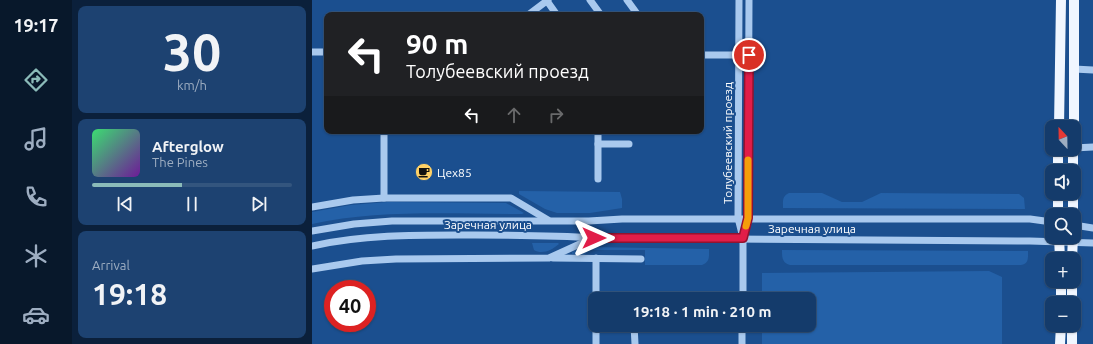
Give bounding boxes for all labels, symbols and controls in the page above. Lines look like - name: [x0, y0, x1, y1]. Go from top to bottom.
- text: 19:17: [13, 15, 59, 35]
- text: 30: [163, 23, 221, 81]
- icon: left: [340, 28, 392, 80]
- text: 90 m: [406, 28, 468, 59]
- pin: [732, 38, 766, 72]
- icon: arrive: [738, 44, 760, 66]
- text: Толубеевский проезд: [406, 61, 589, 81]
- icon: directions: [22, 66, 50, 94]
- text: km/h: [177, 78, 207, 92]
- street label: Толубеевский проезд: [721, 82, 734, 204]
- icon: left: [461, 104, 483, 126]
- icon: ahead: [503, 104, 525, 126]
- icon: right: [545, 104, 567, 126]
- north arrow: [1045, 120, 1081, 156]
- map controls: [1045, 120, 1081, 332]
- icon: music: [22, 125, 50, 153]
- text: Afterglow: [152, 138, 224, 155]
- text: The Pines: [152, 155, 208, 169]
- cafe icon: Цех85: [414, 162, 434, 182]
- button: sound: [1045, 164, 1081, 200]
- place label: Цех85: [437, 166, 472, 179]
- icon: phone: [22, 183, 50, 211]
- icon: previous: [114, 193, 136, 215]
- icon: pause: [181, 193, 203, 215]
- icon: next: [248, 193, 270, 215]
- button: search: [1045, 208, 1081, 244]
- position arrow: [573, 217, 615, 259]
- street label: Заречная улица: [444, 218, 532, 231]
- street label: Заречная улица: [768, 222, 856, 235]
- icon: climate: [22, 242, 50, 270]
- button: +: [1045, 252, 1081, 288]
- text: Arrival: [92, 258, 130, 272]
- text: 19:18: [92, 277, 167, 311]
- speed limit sign: 40: [324, 280, 376, 332]
- button: −: [1045, 296, 1081, 332]
- icon: car: [22, 301, 50, 329]
- text: 19:18 · 1 min · 210 m: [633, 303, 771, 320]

